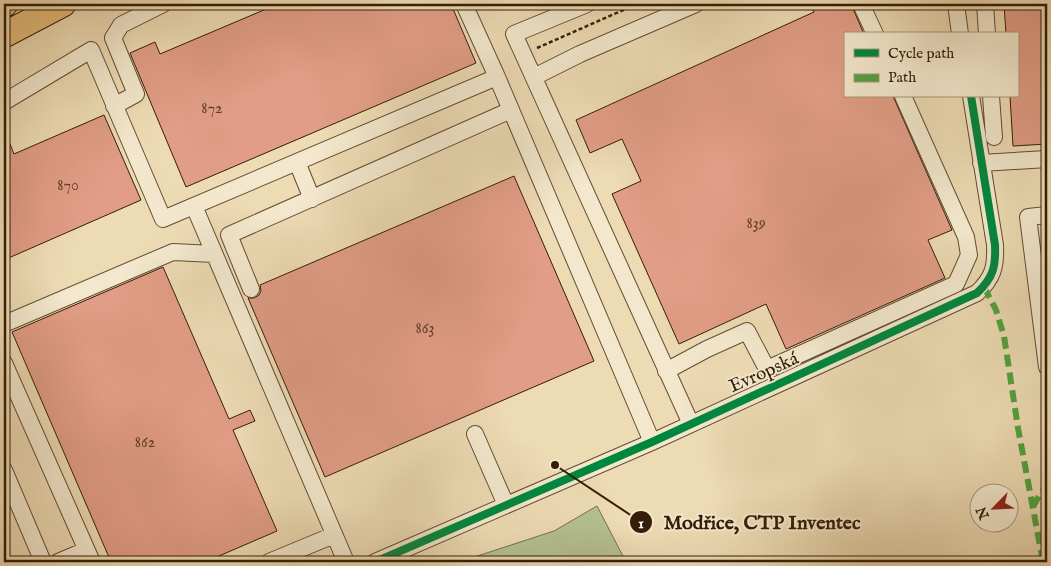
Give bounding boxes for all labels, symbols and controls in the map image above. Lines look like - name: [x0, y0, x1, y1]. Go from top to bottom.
- legend: [844, 32, 1018, 98]
- text: Cycle path: [888, 44, 954, 63]
- text: Path: [888, 68, 916, 87]
- house number: 872: [201, 99, 223, 119]
- house number: 870: [57, 176, 79, 196]
- house number: 839: [746, 214, 766, 234]
- house number: 863: [416, 319, 435, 339]
- street label: Evropská: [725, 347, 803, 399]
- house number: 862: [135, 433, 155, 453]
- north arrow: [968, 484, 1018, 534]
- text: N: [972, 504, 994, 523]
- callout: Modřice, CTP Inventec: [629, 505, 871, 540]
- text: Modřice, CTP Inventec: [663, 511, 861, 536]
- text: 1: [638, 514, 644, 533]

